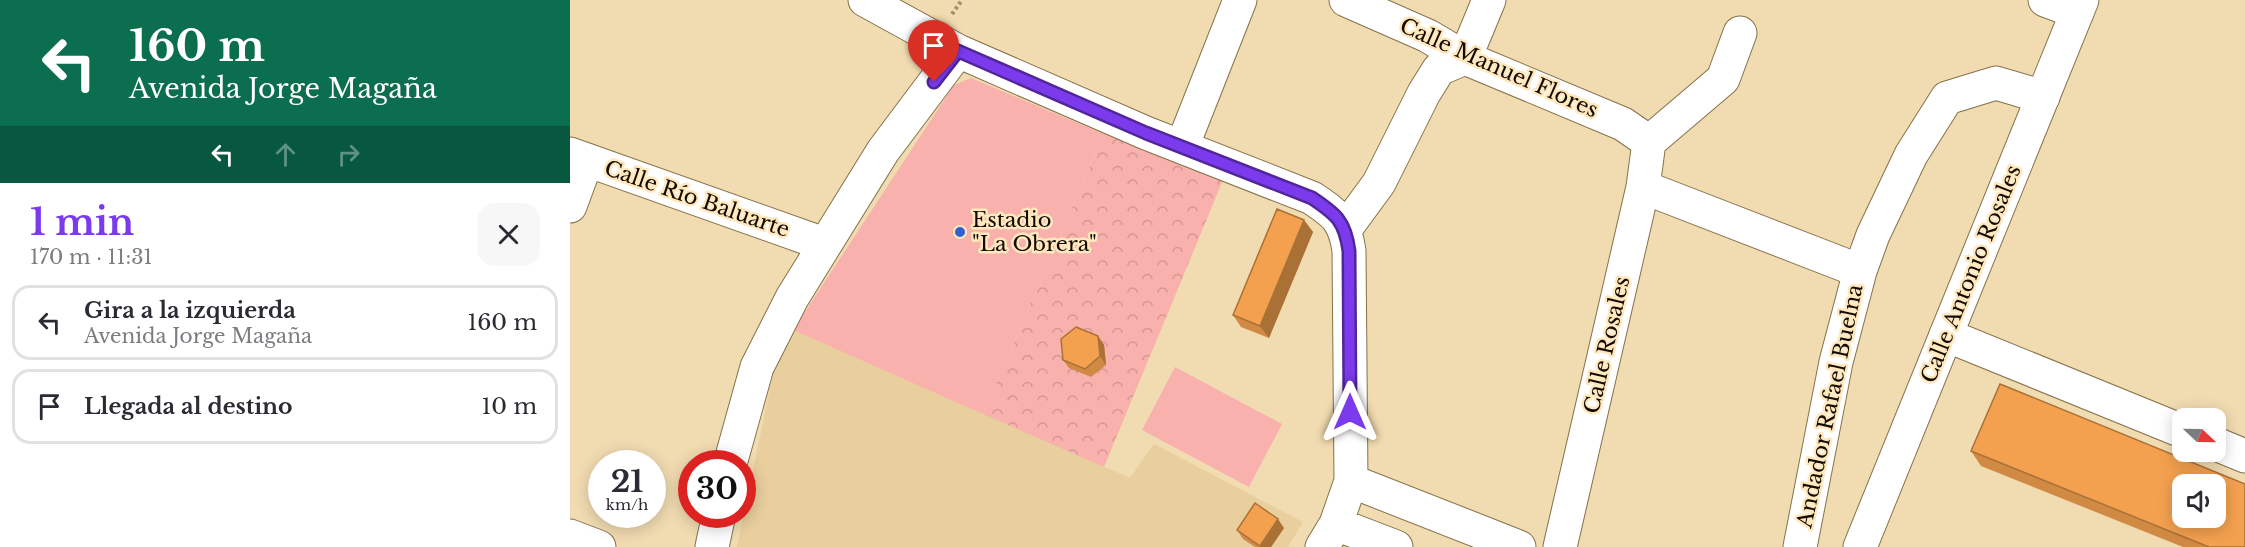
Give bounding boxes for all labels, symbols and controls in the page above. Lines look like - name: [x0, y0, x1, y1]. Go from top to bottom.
- street label: Calle Manuel Flores: [1396, 13, 1602, 123]
- text: 160 m: [129, 20, 265, 72]
- pin: [908, 20, 959, 82]
- icon: left: [30, 24, 108, 102]
- icon: arrive: [917, 29, 950, 62]
- text: Avenida Jorge Magaña: [129, 72, 437, 105]
- icon: left: [206, 138, 239, 171]
- icon: ahead: [269, 138, 302, 171]
- icon: right: [332, 138, 365, 171]
- street label: Calle Río Baluarte: [601, 155, 793, 243]
- street label: Calle Antonio Rosales: [1915, 161, 2027, 387]
- text: 1 min: [30, 200, 134, 245]
- button: close: [477, 203, 540, 266]
- place label: Estadio "La Obrera": [972, 207, 1097, 257]
- marker: Estadio "La Obrera": [953, 225, 967, 239]
- text: 170 m · 11:31: [30, 245, 152, 269]
- street label: Calle Rosales: [1579, 274, 1635, 416]
- street label: Andador Rafael Buelna: [1791, 282, 1869, 531]
- text: Gira a la izquierda: [84, 297, 296, 324]
- icon: left: [33, 306, 66, 339]
- text: 160 m: [467, 309, 537, 336]
- text: Avenida Jorge Magaña: [84, 324, 312, 348]
- position arrow: [1318, 380, 1382, 444]
- icon: arrive: [33, 390, 66, 423]
- text: Llegada al destino: [84, 393, 293, 420]
- text: 10 m: [482, 393, 537, 420]
- north arrow: [2172, 408, 2226, 462]
- map controls: [2172, 408, 2226, 528]
- speed limit sign: 30: [678, 450, 756, 528]
- text: 21: [611, 463, 643, 500]
- button: sound: [2172, 474, 2226, 528]
- text: km/h: [606, 495, 648, 514]

